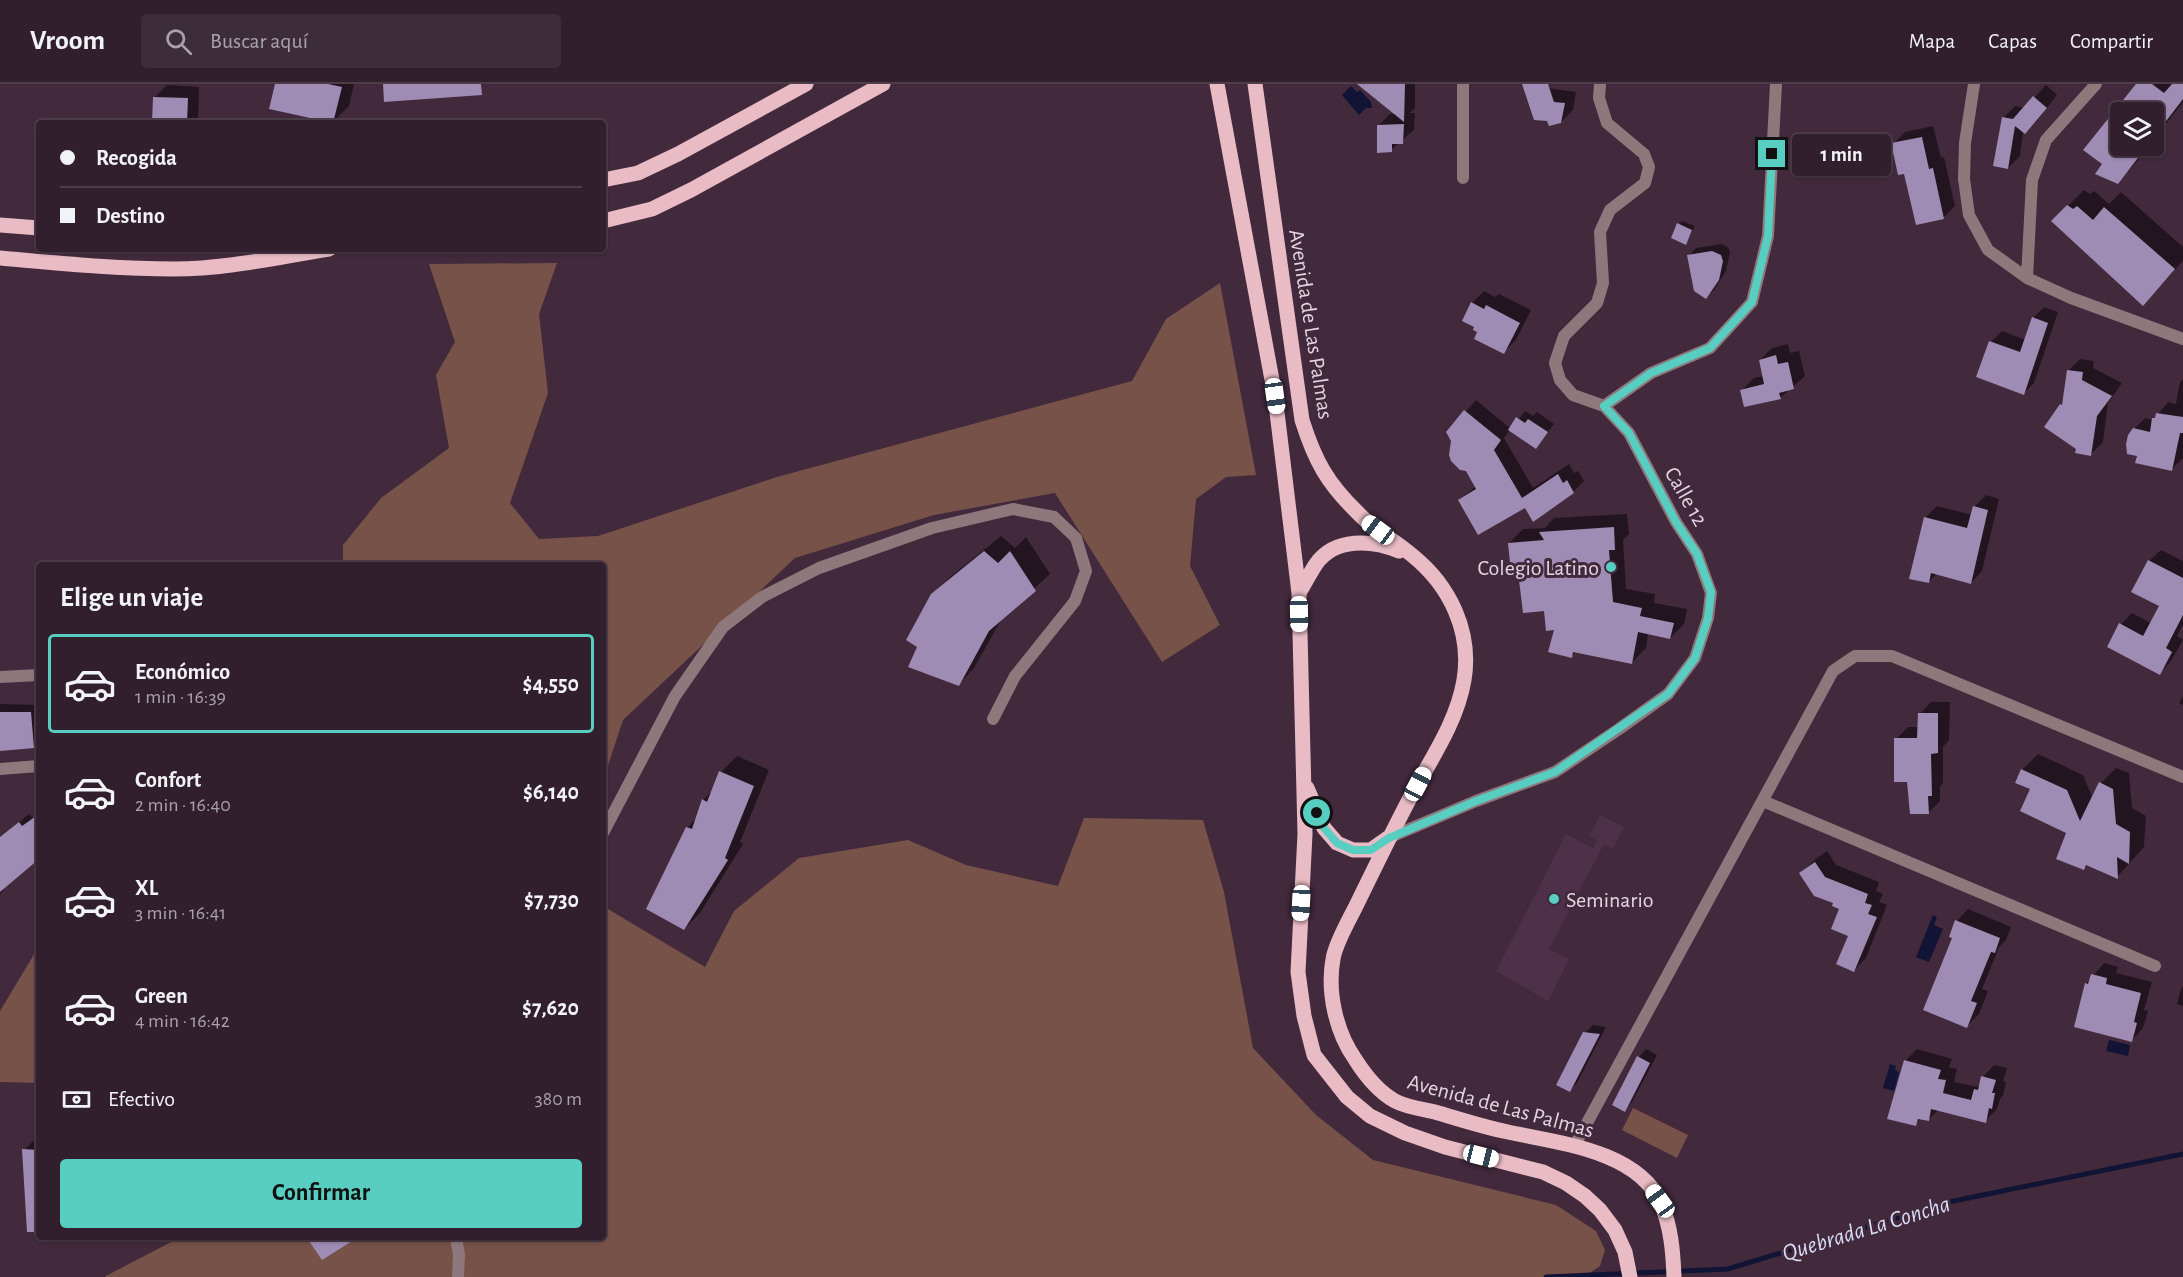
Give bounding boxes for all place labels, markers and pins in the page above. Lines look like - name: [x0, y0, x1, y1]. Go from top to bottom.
- place label: Colegio Latino: [1478, 557, 1599, 579]
- marker: Colegio Latino: [1604, 560, 1618, 574]
- place label: Seminario: [1566, 889, 1654, 911]
- marker: Seminario: [1547, 892, 1561, 906]

